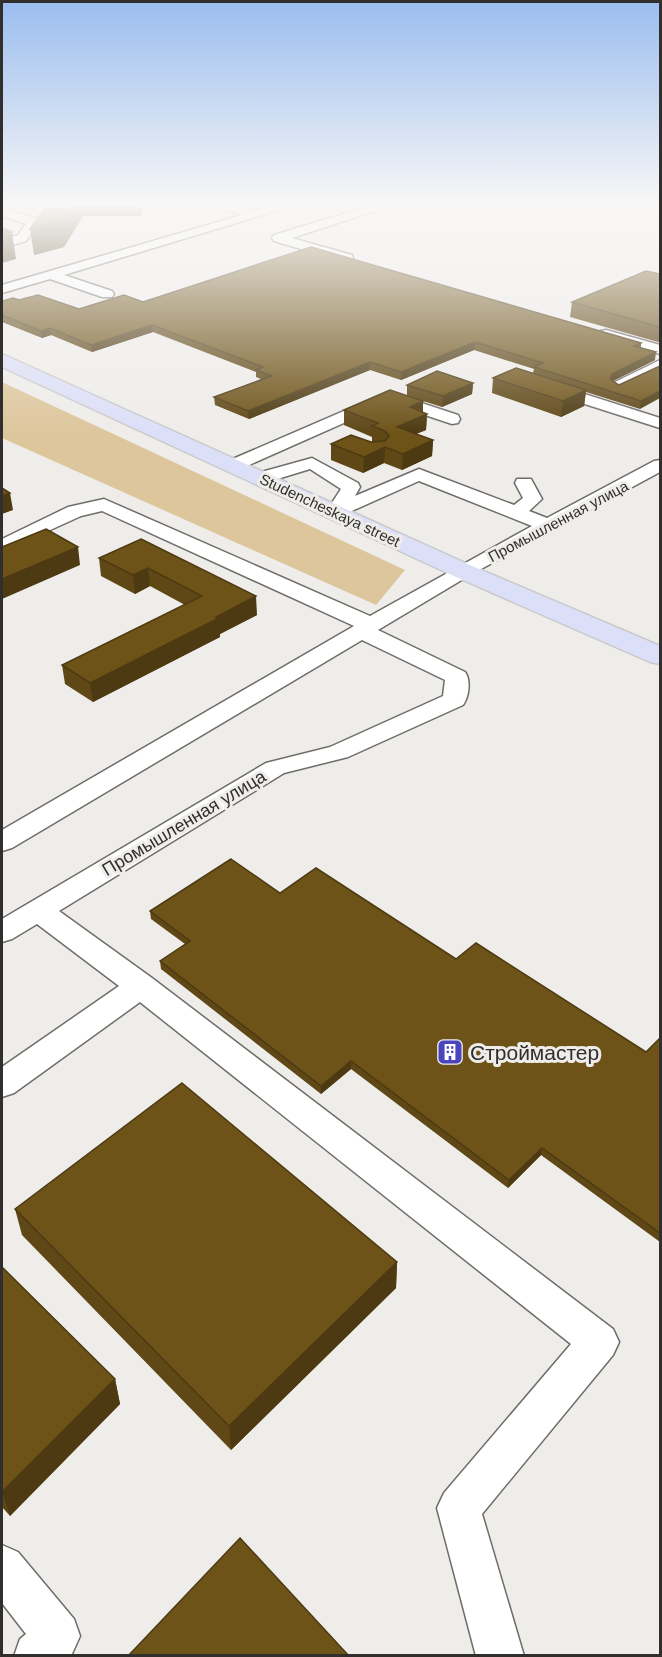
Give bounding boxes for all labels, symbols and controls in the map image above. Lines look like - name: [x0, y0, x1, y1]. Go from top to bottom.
- street label: Studencheskaya street: [257, 470, 403, 550]
- street label: Промышленная улица: [485, 477, 631, 565]
- street label: Промышленная улица: [99, 766, 270, 880]
- building icon: Строймастер: [435, 1037, 465, 1067]
- place label: Строймастер: [470, 1041, 599, 1064]

